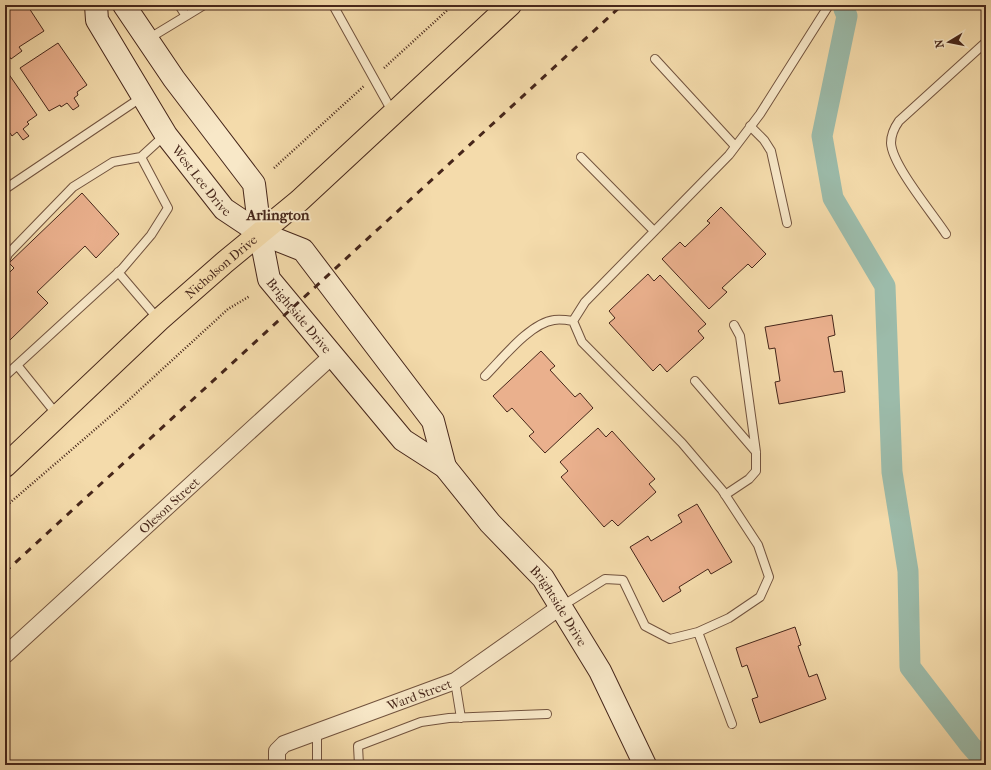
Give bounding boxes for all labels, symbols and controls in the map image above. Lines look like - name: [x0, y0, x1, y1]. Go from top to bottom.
- north arrow: [929, 22, 969, 62]
- text: N: [932, 38, 947, 49]
- street label: West Lee Drive: [169, 141, 234, 219]
- district label: Arlington: [245, 206, 310, 224]
- street label: Nicholson Drive: [182, 231, 260, 301]
- street label: Brightside Drive: [264, 275, 335, 357]
- street label: Oleson Street: [136, 474, 202, 536]
- street label: Brightside Drive: [527, 562, 591, 649]
- street label: Ward Street: [384, 675, 454, 713]

